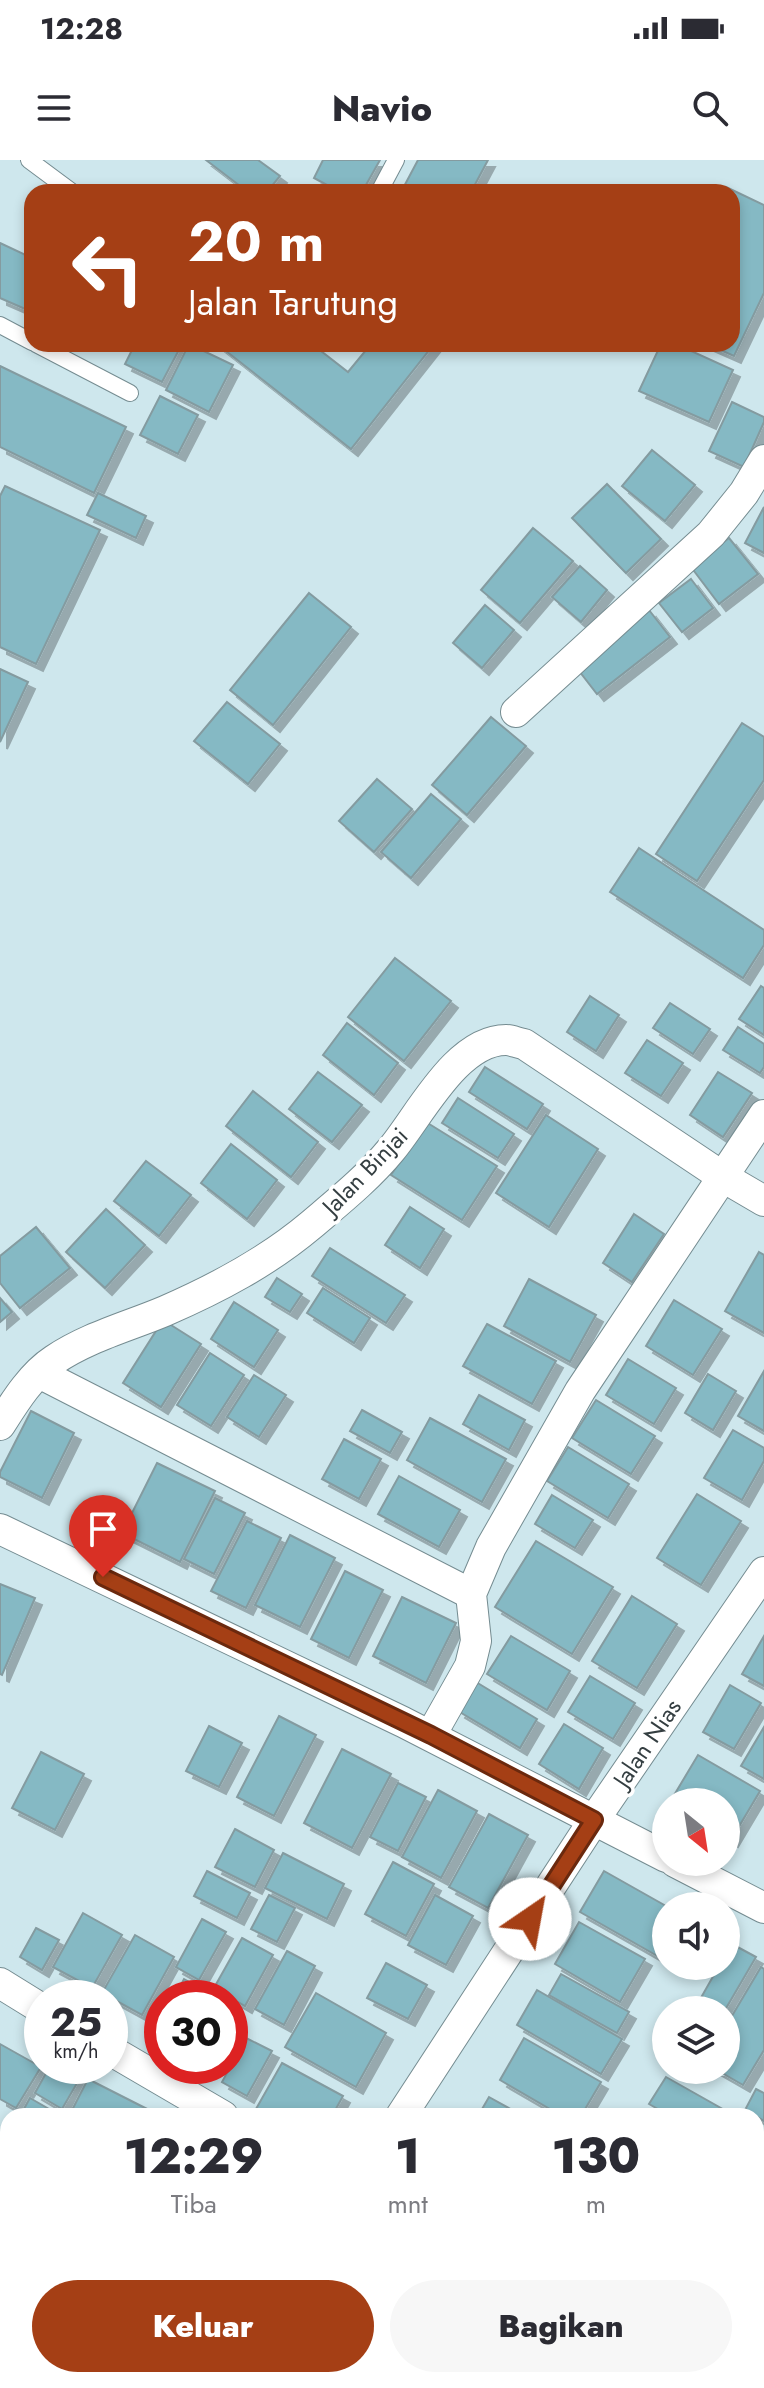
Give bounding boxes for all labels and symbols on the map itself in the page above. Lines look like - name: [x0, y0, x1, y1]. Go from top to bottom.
- street label: Jalan Binjai: [312, 1119, 416, 1225]
- pin: [69, 1495, 137, 1577]
- street label: Jalan Nias: [603, 1692, 690, 1797]
- north arrow: [652, 1788, 740, 1876]
- position arrow: [488, 1877, 572, 1961]
- speed limit sign: 30: [144, 1980, 248, 2084]

